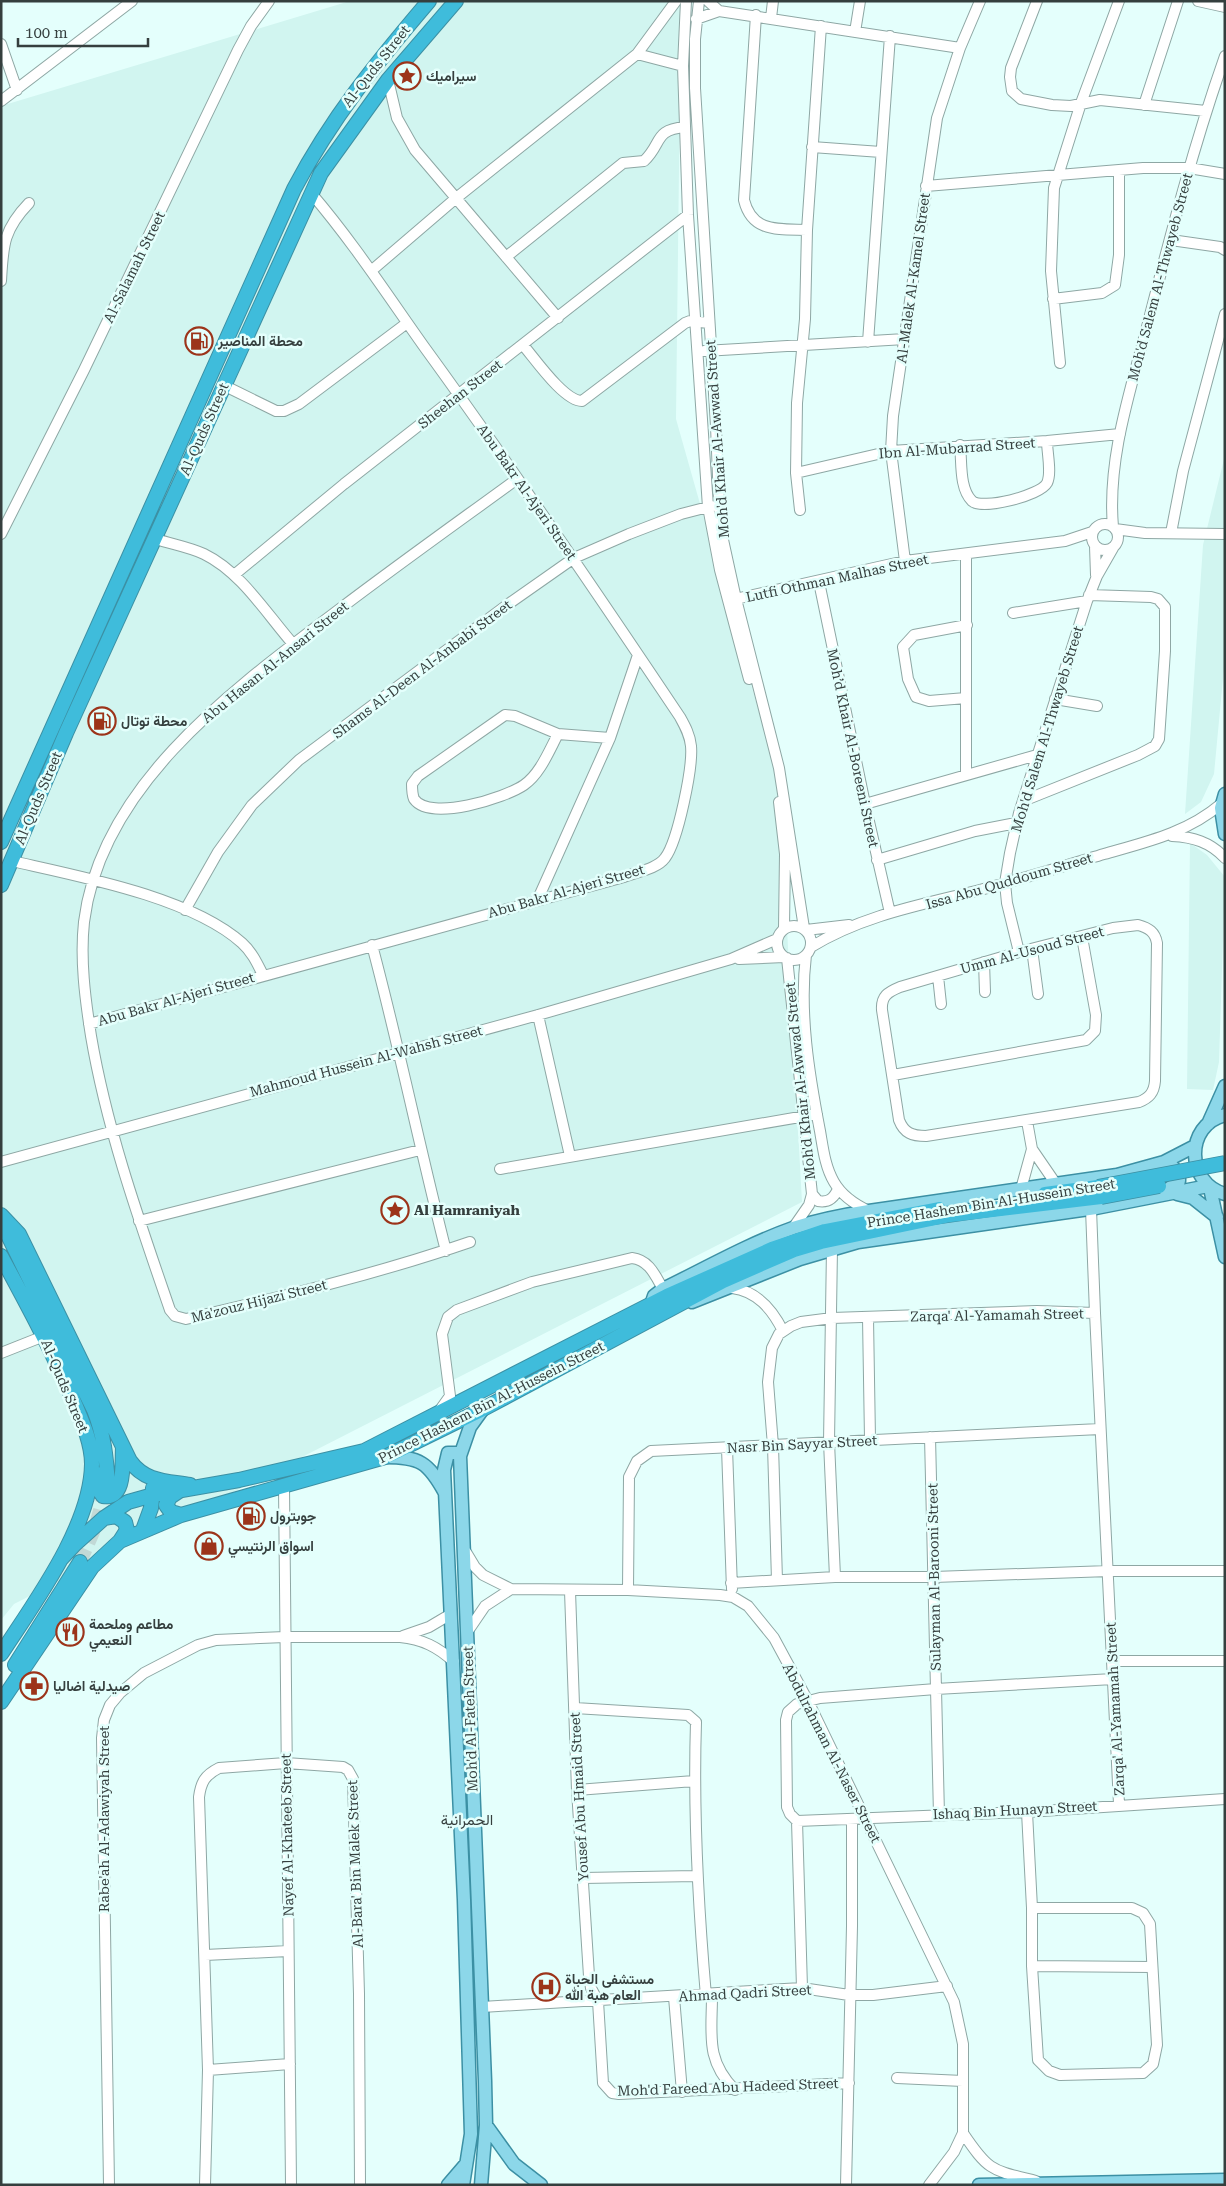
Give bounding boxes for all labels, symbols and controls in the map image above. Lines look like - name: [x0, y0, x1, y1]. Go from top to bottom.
- scale bar: [18, 15, 148, 47]
- street label: Al-Quds Street: [339, 22, 413, 110]
- text: 100 m: [25, 24, 68, 42]
- place icon: سيراميك: [392, 61, 422, 91]
- place label: سيراميك: [426, 68, 477, 85]
- street label: Moh'd Salem Al-Thwayeb Street: [1124, 171, 1196, 383]
- street label: Al-Malek Al-Kamel Street: [893, 192, 933, 364]
- street label: Al-Salamah Street: [100, 209, 168, 325]
- fuel station icon: محطة المناصير: [184, 326, 214, 356]
- place label: محطة المناصير: [217, 333, 303, 350]
- street label: Moh'd Khair Al-Awwad Street: [702, 339, 732, 539]
- street label: Sheehan Street: [415, 356, 505, 432]
- street label: Al-Quds Street: [176, 380, 232, 478]
- street label: Abu Bakr Al-Ajeri Street: [474, 421, 580, 563]
- street label: Ibn Al-Mubarrad Street: [878, 435, 1036, 461]
- street label: Lutfi Othman Malhas Street: [744, 551, 930, 605]
- street label: Shams Al-Deen Al-Anbabi Street: [329, 596, 515, 742]
- street label: Abu Hasan Al-Ansari Street: [198, 598, 352, 726]
- street label: Moh'd Salem Al-Thwayeb Street: [1008, 624, 1086, 834]
- street label: Moh’d Khair Al-Boreeni Street: [824, 647, 882, 849]
- fuel station icon: محطة توتال: [87, 706, 117, 736]
- place label: محطة توتال: [121, 713, 188, 730]
- street label: Al-Quds Street: [11, 749, 65, 847]
- street label: Issa Abu Quddoum Street: [924, 850, 1094, 912]
- street label: Abu Bakr Al-Ajeri Street: [486, 861, 646, 921]
- street label: Umm Al-Usoud Street: [958, 923, 1106, 977]
- street label: Abu Bakr Al-Ajeri Street: [96, 969, 256, 1029]
- street label: Moh'd Khair Al-Awwad Street: [782, 981, 818, 1181]
- street label: Mahmoud Hussein Al-Wahsh Street: [248, 1022, 484, 1100]
- street label: Prince Hashem Bin Al-Hussein Street: [866, 1175, 1116, 1231]
- place icon: Al Hamraniyah: [380, 1195, 410, 1225]
- place label: Al Hamraniyah: [414, 1202, 520, 1218]
- street label: Ma'zouz Hijazi Street: [189, 1276, 329, 1326]
- street label: Zarqa' Al-Yamamah Street: [910, 1305, 1084, 1325]
- street label: Al-Quds Street: [38, 1337, 92, 1435]
- street label: Prince Hashem Bin Al-Hussein Street: [375, 1338, 607, 1466]
- street label: Nasr Bin Sayyar Street: [726, 1432, 878, 1456]
- street label: Sulayman Al-Barooni Street: [924, 1483, 944, 1671]
- fuel station icon: جوبترول: [236, 1501, 266, 1531]
- place label: جوبترول: [270, 1508, 317, 1525]
- shop icon: اسواق الرنتيسي: [194, 1531, 224, 1561]
- place label: اسواق الرنتيسي: [228, 1538, 314, 1558]
- place label: مطاعم وملحمة النعيمي: [89, 1616, 174, 1652]
- restaurant icon: مطاعم وملحمة النعيمي: [55, 1617, 85, 1647]
- street label: Zarqa' Al-Yamamah Street: [1102, 1622, 1128, 1796]
- street label: Moh'd Al-Fateh Street: [459, 1646, 481, 1792]
- street label: Abdulrahman Al-Naser Street: [780, 1661, 884, 1845]
- pharmacy icon: صيدلية اضاليا: [19, 1671, 49, 1701]
- place label: صيدلية اضاليا: [53, 1678, 130, 1695]
- street label: Yousef Abu Hmaid Street: [567, 1712, 591, 1882]
- street label: Rabe'ah Al-Adawiyah Street: [96, 1726, 112, 1912]
- street label: Nayef Al-Khateeb Street: [278, 1753, 296, 1917]
- street label: Al-Bara' Bin Malek Street: [344, 1780, 366, 1948]
- street label: Ishaq Bin Hunayn Street: [932, 1798, 1098, 1822]
- district label: الحمرانية: [441, 1811, 493, 1829]
- place label: مستشفى الحياة العام هبة الله: [565, 1971, 654, 2004]
- hospital icon: مستشفى الحياة العام هبة الله: [531, 1972, 561, 2002]
- street label: Ahmad Qadri Street: [678, 1982, 812, 2004]
- street label: Moh'd Fareed Abu Hadeed Street: [617, 2075, 839, 2099]

